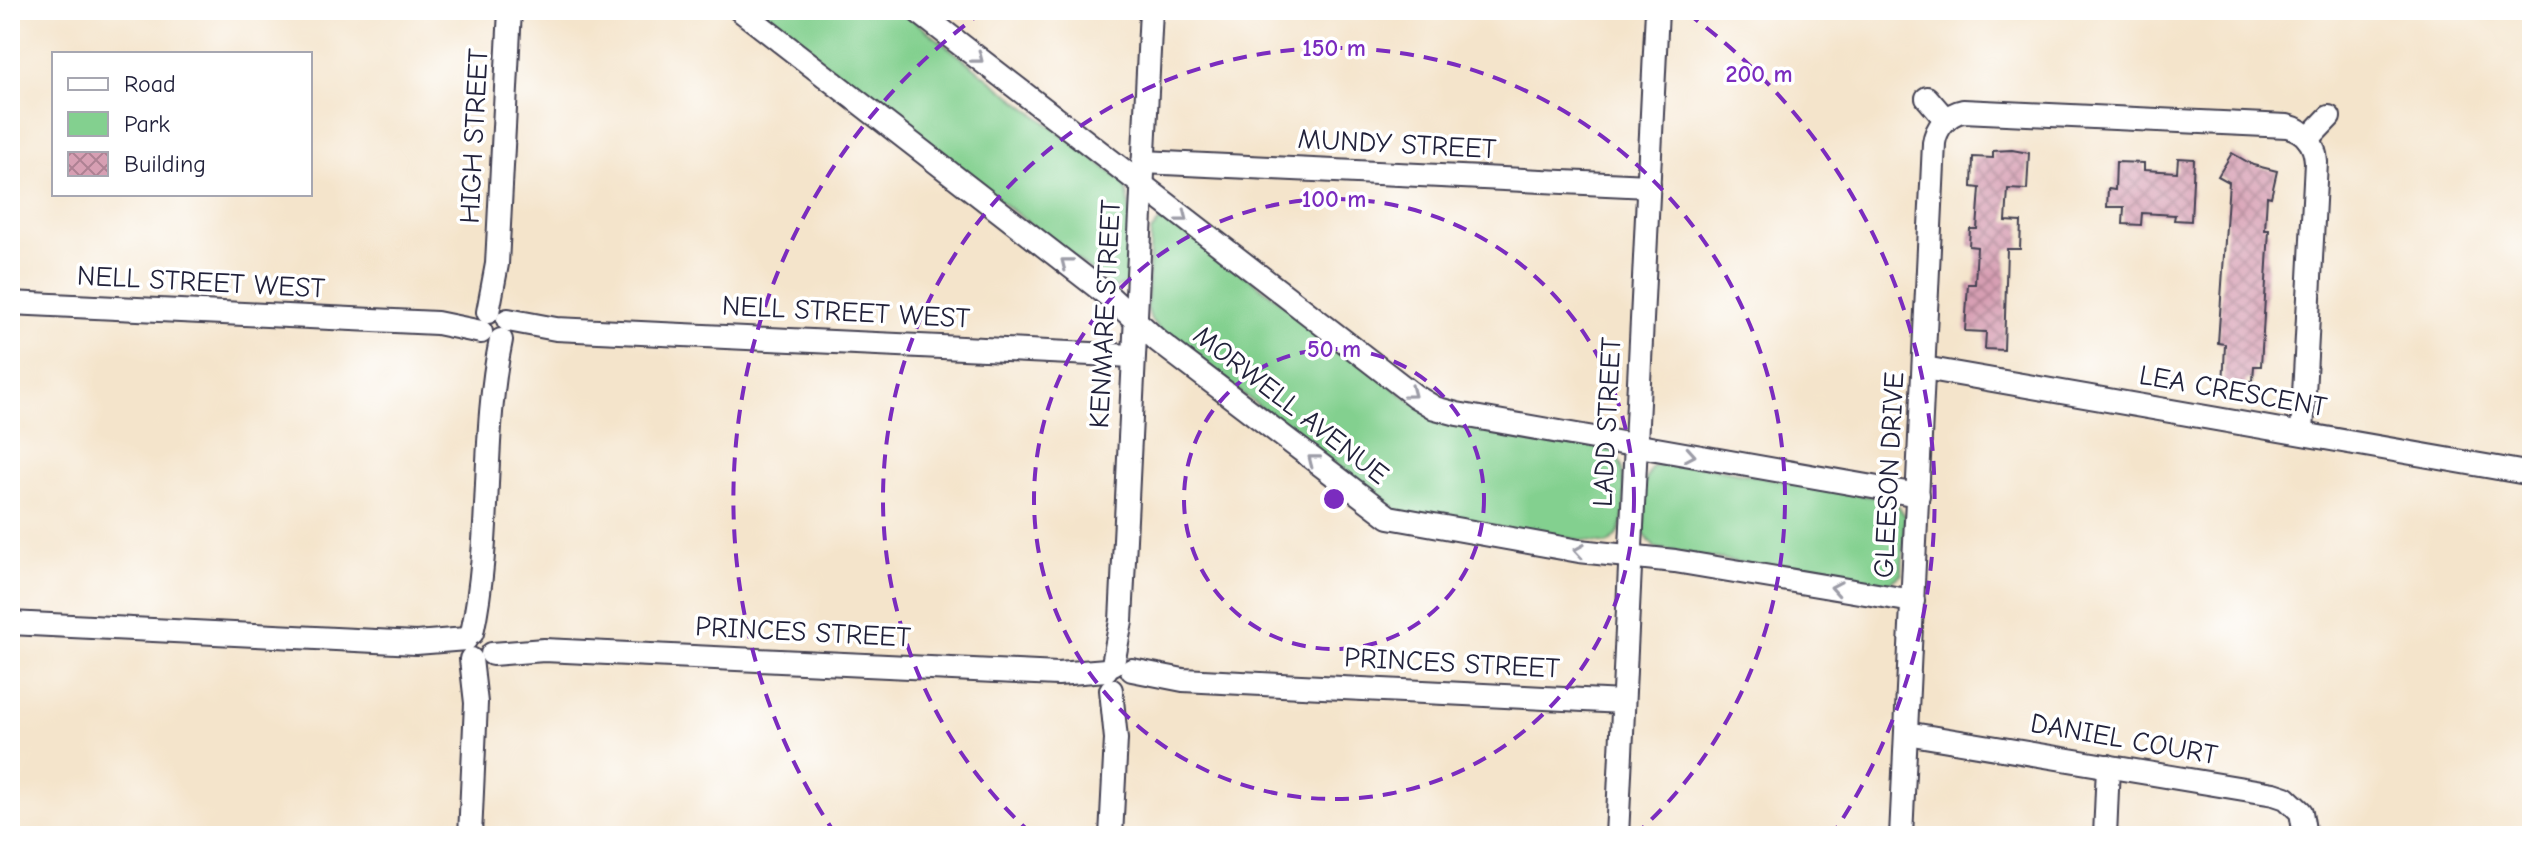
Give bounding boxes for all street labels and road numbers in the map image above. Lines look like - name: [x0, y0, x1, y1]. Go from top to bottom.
- street label: HIGH STREET: [453, 47, 495, 224]
- street label: MUNDY STREET: [1297, 123, 1498, 165]
- street label: KENMARE STREET: [1083, 199, 1127, 429]
- street label: NELL STREET WEST: [76, 260, 326, 304]
- street label: NELL STREET WEST: [721, 290, 971, 334]
- street label: MORWELL AVENUE: [1187, 319, 1395, 491]
- street label: LADD STREET: [1587, 336, 1627, 508]
- street label: LEA CRESCENT: [2137, 359, 2330, 423]
- street label: GLEESON DRIVE: [1868, 371, 1910, 579]
- street label: PRINCES STREET: [694, 610, 912, 654]
- street label: PRINCES STREET: [1343, 641, 1561, 685]
- street label: DANIEL COURT: [2028, 707, 2220, 771]

